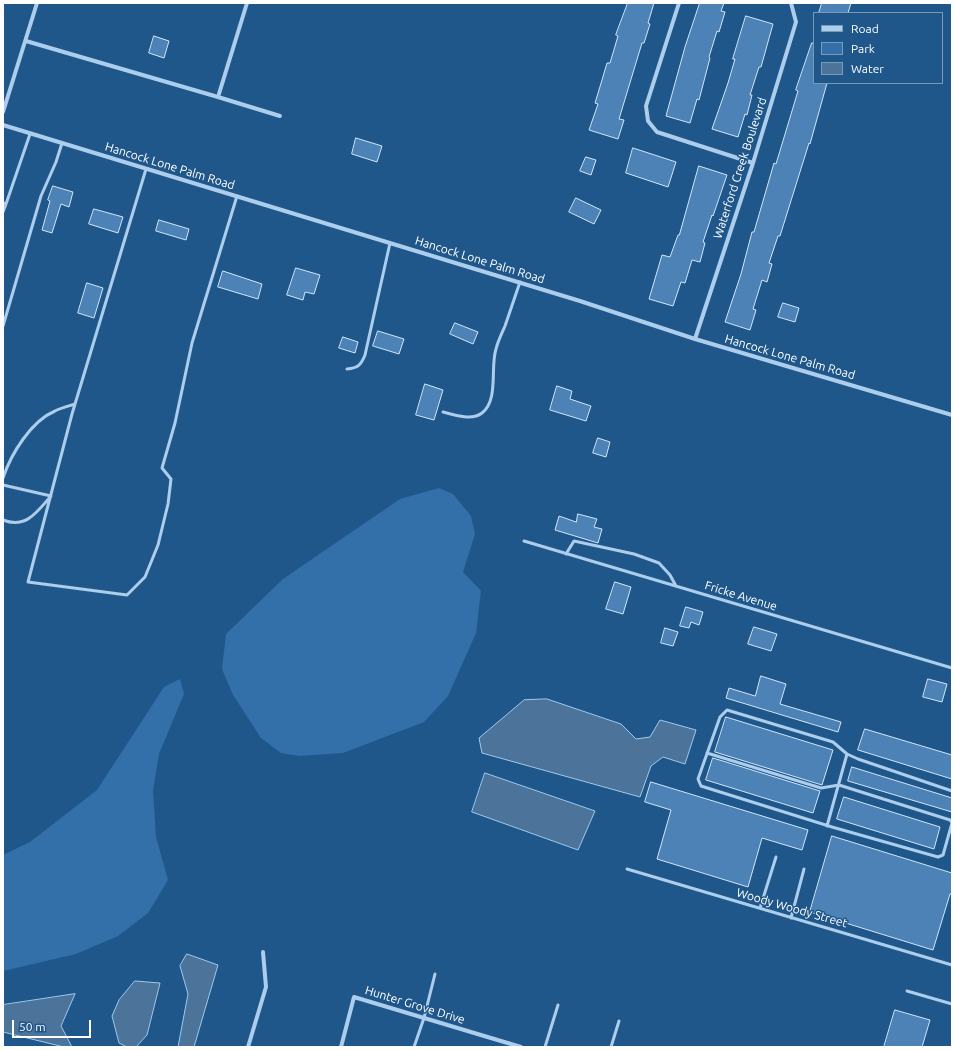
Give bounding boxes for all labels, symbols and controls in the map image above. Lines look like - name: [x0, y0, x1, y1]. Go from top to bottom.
- legend: [813, 12, 943, 84]
- text: Road: [851, 22, 879, 35]
- text: Park: [851, 42, 875, 55]
- text: Water: [851, 62, 884, 75]
- street label: Waterford Creek Boulevard: [710, 96, 770, 240]
- street label: Hancock Lone Palm Road: [103, 139, 237, 193]
- street label: Hancock Lone Palm Road: [413, 233, 547, 287]
- street label: Hancock Lone Palm Road: [723, 331, 857, 383]
- street label: Fricke Avenue: [703, 578, 779, 614]
- street label: Woody Woody Street: [735, 885, 849, 931]
- street label: Hunter Grove Drive: [363, 983, 467, 1027]
- scale bar: [14, 1012, 93, 1038]
- text: 50 m: [19, 1020, 46, 1033]

